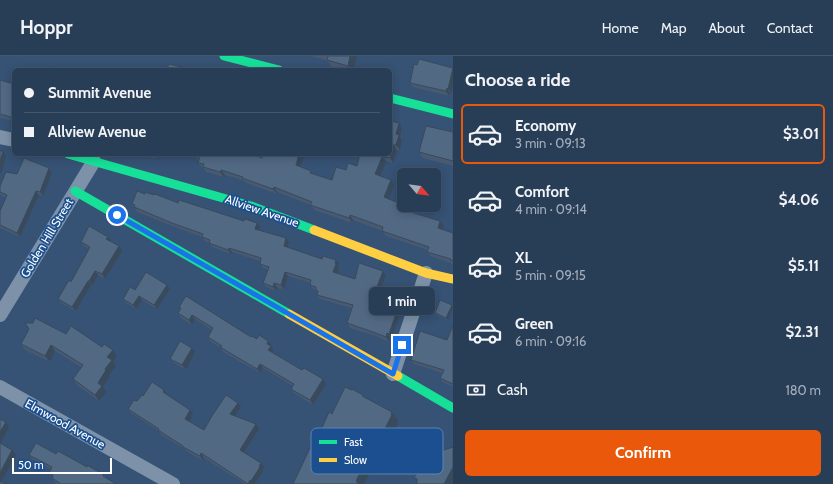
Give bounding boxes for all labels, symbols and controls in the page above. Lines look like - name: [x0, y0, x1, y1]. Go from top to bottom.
- text: Hoppr: [20, 16, 72, 39]
- text: Home: [602, 19, 639, 37]
- text: Map: [661, 19, 686, 37]
- text: About: [708, 19, 745, 37]
- text: Contact: [767, 19, 813, 37]
- text: Choose a ride: [465, 69, 570, 91]
- text: Summit Avenue: [48, 84, 151, 102]
- icon: car: [467, 116, 503, 152]
- text: Economy: [515, 117, 576, 135]
- text: Allview Avenue: [48, 123, 146, 141]
- text: $3.01: [783, 125, 819, 143]
- text: 3 min · 09:13: [515, 135, 586, 151]
- north arrow: [397, 168, 441, 212]
- map controls: [397, 168, 441, 212]
- icon: car: [467, 182, 503, 218]
- text: Comfort: [515, 183, 569, 201]
- street label: Allview Avenue: [223, 191, 301, 230]
- text: $4.06: [779, 191, 819, 209]
- street label: Golden Hill Street: [17, 195, 76, 280]
- text: 4 min · 09:14: [515, 201, 587, 217]
- route start: [108, 206, 126, 224]
- icon: car: [467, 248, 503, 284]
- text: XL: [515, 249, 532, 267]
- text: $5.11: [788, 257, 819, 275]
- text: 5 min · 09:15: [515, 267, 586, 283]
- callout: 1 min: [369, 287, 435, 315]
- text: 1 min: [387, 293, 417, 309]
- icon: car: [467, 314, 503, 350]
- text: Green: [515, 315, 553, 333]
- text: $2.31: [785, 323, 819, 341]
- text: 6 min · 09:16: [515, 333, 586, 349]
- route end: [393, 336, 411, 354]
- icon: cash: [465, 379, 487, 401]
- text: Cash: [497, 381, 528, 399]
- text: 180 m: [785, 382, 821, 398]
- street label: Elmwood Avenue: [23, 395, 108, 452]
- legend: [311, 428, 443, 474]
- button: Confirm: [465, 430, 821, 476]
- text: Fast: [344, 435, 363, 449]
- text: Slow: [344, 453, 367, 467]
- scale bar: [12, 456, 112, 475]
- text: 50 m: [18, 458, 44, 472]

